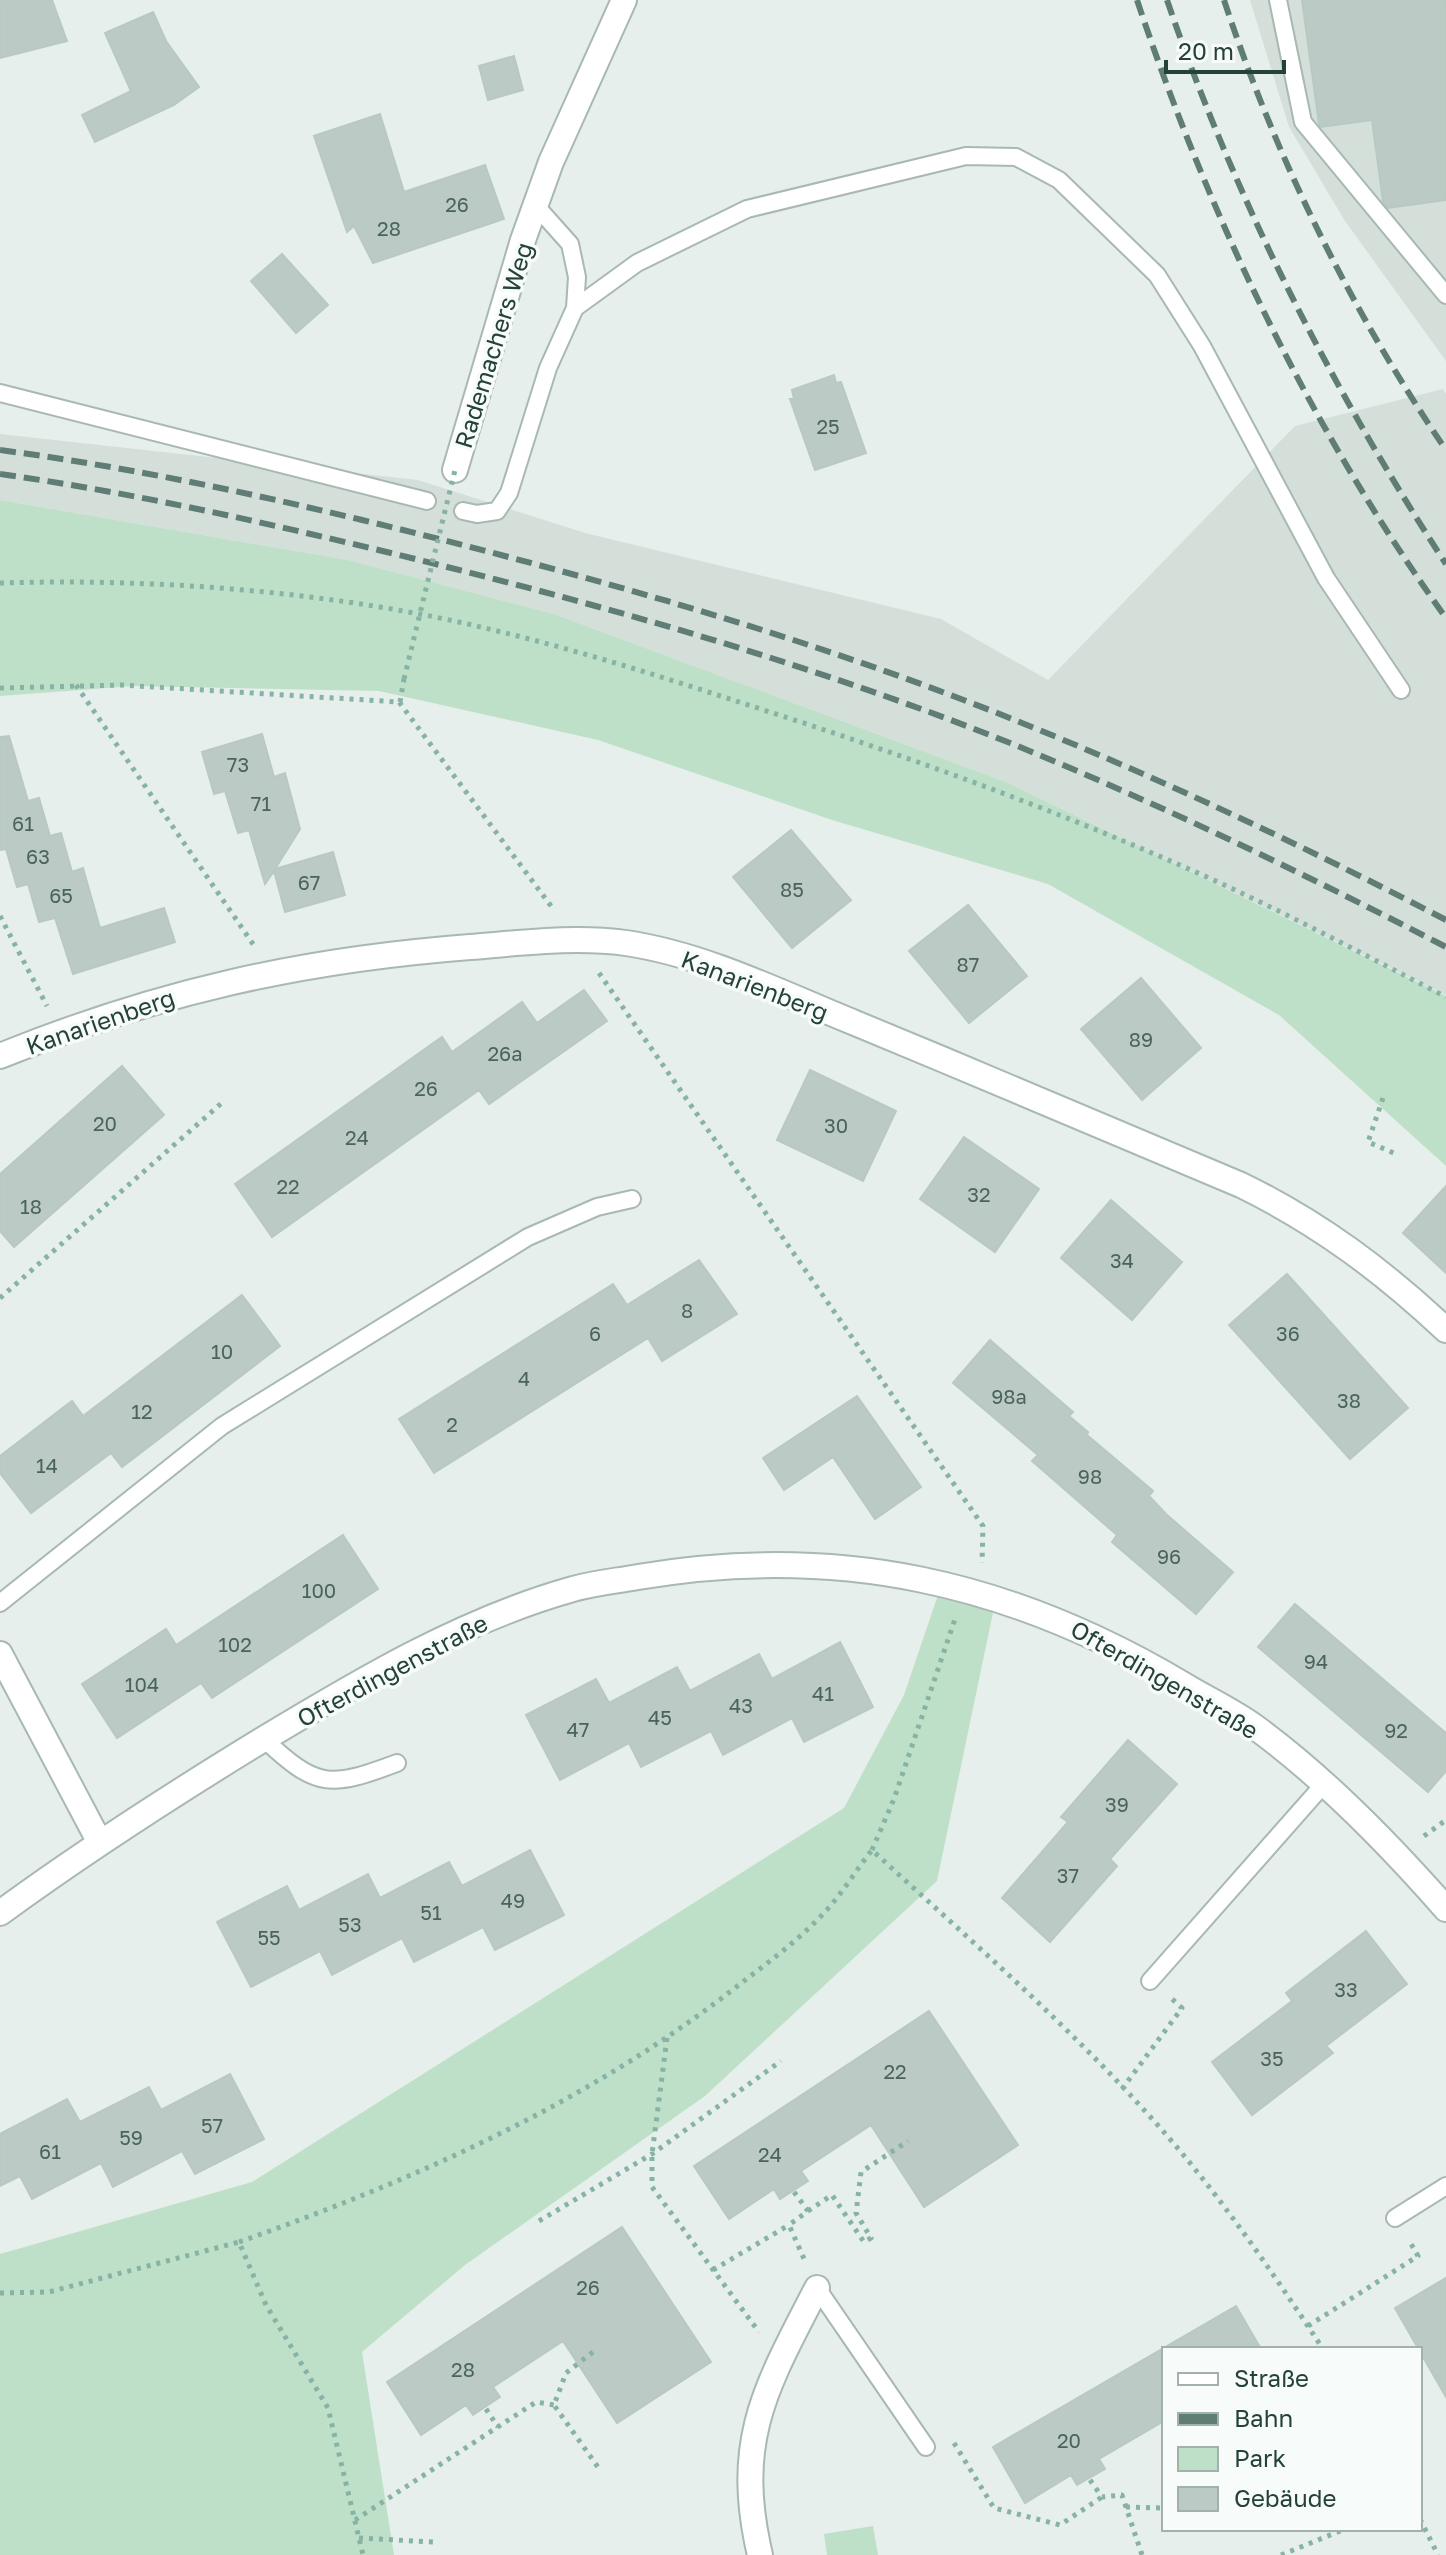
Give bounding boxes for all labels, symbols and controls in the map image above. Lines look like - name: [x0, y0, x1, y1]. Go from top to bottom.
- scale bar: [1166, 24, 1284, 74]
- text: 20 m: [1178, 36, 1234, 65]
- house number: 26: [445, 192, 469, 216]
- house number: 28: [377, 216, 401, 240]
- street label: Rademachers Weg: [448, 239, 538, 451]
- house number: 25: [816, 414, 840, 438]
- house number: 73: [227, 752, 249, 776]
- house number: 71: [251, 791, 271, 815]
- house number: 61: [12, 811, 34, 835]
- house number: 63: [26, 844, 50, 868]
- house number: 67: [298, 870, 320, 894]
- house number: 85: [780, 877, 804, 901]
- house number: 65: [49, 883, 73, 907]
- street label: Kanarienberg: [677, 944, 833, 1026]
- house number: 87: [957, 952, 979, 976]
- street label: Kanarienberg: [22, 982, 178, 1060]
- house number: 89: [1129, 1027, 1153, 1051]
- house number: 26a: [488, 1041, 523, 1065]
- house number: 26: [414, 1076, 438, 1100]
- house number: 20: [93, 1111, 117, 1135]
- house number: 30: [824, 1113, 848, 1137]
- house number: 24: [345, 1125, 369, 1149]
- house number: 22: [276, 1174, 300, 1198]
- house number: 32: [967, 1182, 991, 1206]
- house number: 18: [20, 1194, 42, 1218]
- house number: 34: [1110, 1248, 1134, 1272]
- house number: 8: [681, 1298, 693, 1322]
- house number: 6: [589, 1321, 601, 1345]
- house number: 36: [1276, 1321, 1300, 1345]
- house number: 10: [211, 1339, 233, 1363]
- house number: 4: [518, 1366, 530, 1390]
- house number: 98a: [991, 1384, 1027, 1408]
- house number: 38: [1337, 1388, 1361, 1412]
- house number: 12: [131, 1399, 153, 1423]
- house number: 2: [446, 1412, 458, 1436]
- house number: 14: [36, 1453, 58, 1477]
- house number: 98: [1078, 1464, 1102, 1488]
- house number: 96: [1157, 1544, 1181, 1568]
- house number: 100: [302, 1578, 336, 1602]
- street label: Ofterdingenstraße: [292, 1608, 492, 1732]
- street label: Ofterdingenstraße: [1066, 1614, 1264, 1744]
- house number: 102: [218, 1632, 252, 1656]
- house number: 94: [1304, 1649, 1328, 1673]
- house number: 104: [125, 1672, 159, 1696]
- house number: 41: [812, 1681, 834, 1705]
- house number: 43: [729, 1693, 753, 1717]
- house number: 45: [648, 1705, 672, 1729]
- house number: 47: [567, 1717, 589, 1741]
- house number: 92: [1384, 1718, 1408, 1742]
- house number: 39: [1105, 1792, 1129, 1816]
- house number: 37: [1057, 1863, 1079, 1887]
- house number: 49: [501, 1888, 525, 1912]
- house number: 51: [420, 1900, 442, 1924]
- house number: 53: [338, 1912, 362, 1936]
- house number: 55: [257, 1925, 281, 1949]
- house number: 33: [1334, 1977, 1358, 2001]
- house number: 35: [1260, 2046, 1284, 2070]
- house number: 22: [883, 2059, 907, 2083]
- house number: 57: [201, 2113, 223, 2137]
- house number: 59: [119, 2125, 143, 2149]
- house number: 61: [39, 2139, 61, 2163]
- house number: 24: [758, 2142, 782, 2166]
- house number: 26: [576, 2275, 600, 2299]
- legend: [1162, 2347, 1422, 2531]
- house number: 28: [451, 2357, 475, 2381]
- text: Straße: [1234, 2363, 1309, 2392]
- text: Bahn: [1234, 2403, 1293, 2432]
- house number: 20: [1057, 2428, 1081, 2452]
- text: Park: [1234, 2443, 1286, 2472]
- text: Gebäude: [1234, 2483, 1336, 2512]

